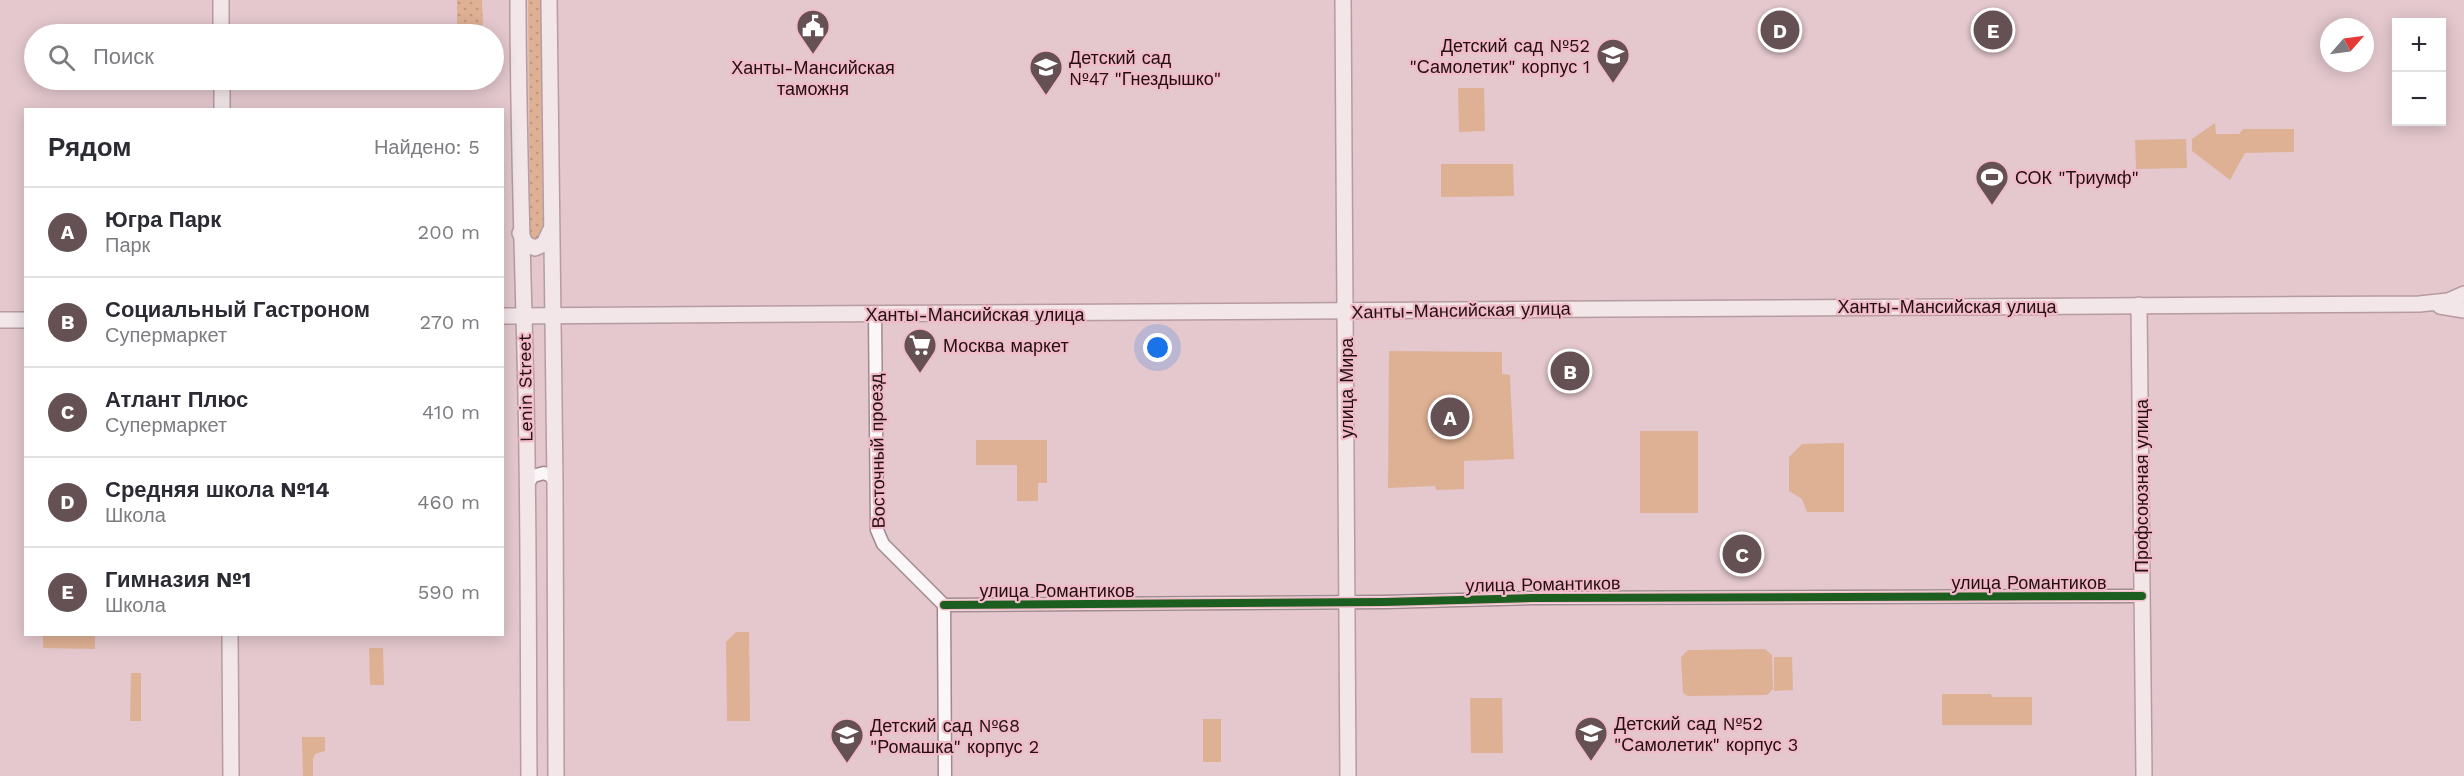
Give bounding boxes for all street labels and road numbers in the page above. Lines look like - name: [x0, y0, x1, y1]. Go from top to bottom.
- street label: Ханты-Мансийская улица: [1837, 296, 2058, 317]
- street label: Ханты-Мансийская улица: [1351, 298, 1572, 322]
- street label: Ханты-Мансийская улица: [865, 304, 1086, 325]
- street label: Lenin Street: [514, 333, 536, 442]
- street label: улица Мира: [1336, 337, 1357, 438]
- street label: Восточный проезд: [865, 373, 889, 529]
- street label: Профсоюзная улица: [2131, 398, 2152, 573]
- street label: улица Романтиков: [1465, 572, 1621, 596]
- street label: улица Романтиков: [1951, 572, 2107, 593]
- street label: улица Романтиков: [979, 580, 1135, 601]

